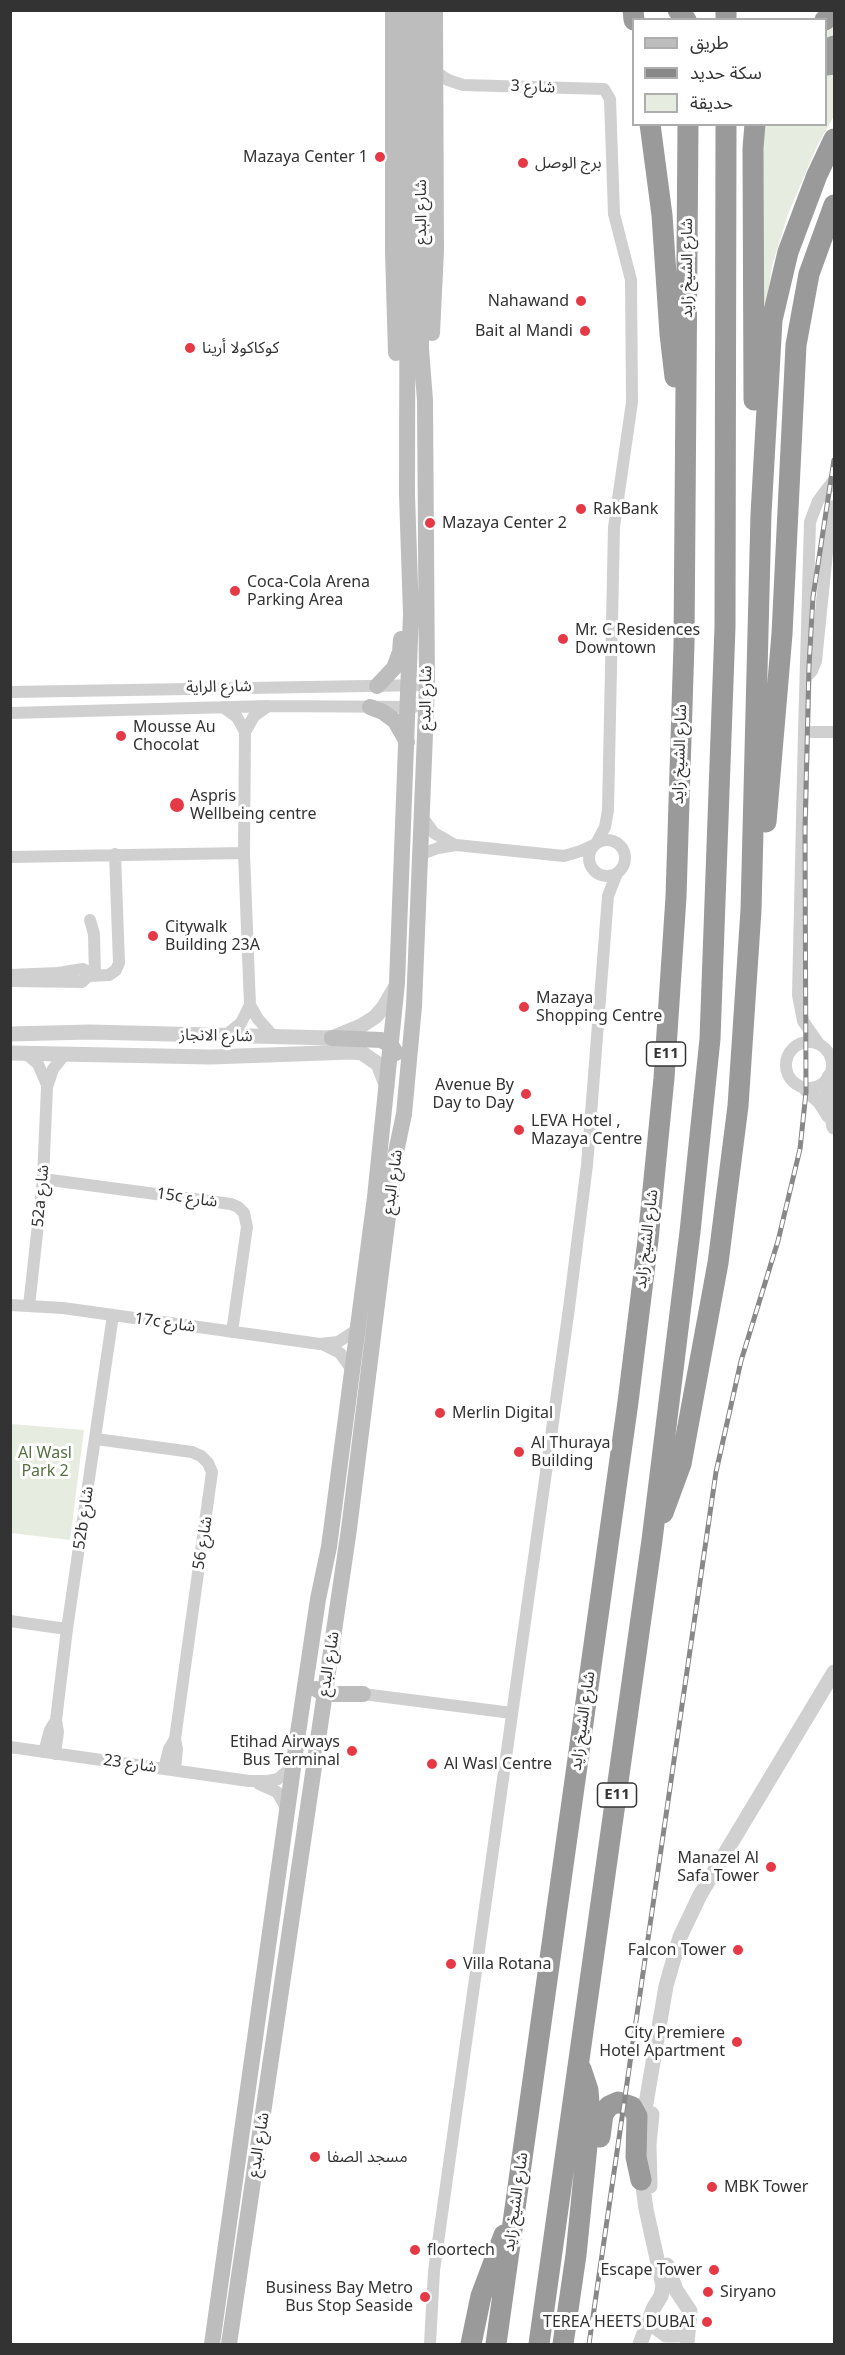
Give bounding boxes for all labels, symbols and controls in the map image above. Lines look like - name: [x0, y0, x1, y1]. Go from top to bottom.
- legend: [632, 18, 827, 126]
- text: طريق: [690, 30, 729, 54]
- text: سكة حديد: [690, 60, 762, 84]
- street label: شارع 3: [510, 77, 556, 97]
- text: حديقة: [690, 90, 733, 114]
- place label: Mazaya Center 1: [243, 147, 368, 167]
- marker: Mazaya Center 1: [373, 150, 387, 164]
- place label: برج الوصل: [535, 153, 602, 173]
- marker: برج الوصل: [516, 156, 530, 170]
- street label: شارع البدع: [411, 179, 431, 245]
- street label: شارع الشيخ زايد: [677, 218, 697, 318]
- place label: Nahawand: [488, 291, 569, 311]
- marker: Nahawand: [574, 294, 588, 308]
- place label: Bait al Mandi: [475, 321, 573, 341]
- marker: Bait al Mandi: [578, 324, 592, 338]
- place label: كوكاكولا أرينا: [202, 338, 279, 358]
- marker: كوكاكولا أرينا: [183, 341, 197, 355]
- place label: RakBank: [593, 499, 658, 519]
- marker: RakBank: [574, 502, 588, 516]
- place label: Mazaya Center 2: [442, 513, 567, 533]
- marker: Mazaya Center 2: [423, 516, 437, 530]
- place label: Coca-Cola Arena Parking Area: [247, 572, 370, 610]
- marker: Coca-Cola Arena Parking Area: [228, 584, 242, 598]
- place label: Mr. C Residences Downtown: [575, 620, 700, 658]
- marker: Mr. C Residences Downtown: [556, 632, 570, 646]
- street label: شارع البدع: [416, 665, 436, 731]
- street label: شارع الراية: [186, 677, 252, 697]
- street label: شارع الشيخ زايد: [669, 704, 691, 804]
- place label: Mousse Au Chocolat: [133, 717, 216, 755]
- marker: Mousse Au Chocolat: [114, 729, 128, 743]
- place label: Aspris Wellbeing centre: [190, 786, 316, 824]
- marker: Aspris Wellbeing centre: [168, 796, 186, 814]
- place label: Citywalk Building 23A: [165, 917, 260, 955]
- marker: Citywalk Building 23A: [146, 929, 160, 943]
- place label: Mazaya Shopping Centre: [536, 988, 662, 1026]
- marker: Mazaya Shopping Centre: [517, 1000, 531, 1014]
- street label: شارع الانجاز: [179, 1026, 253, 1046]
- road number: E11: [646, 1042, 686, 1066]
- place label: Avenue By Day to Day: [433, 1075, 514, 1113]
- marker: Avenue By Day to Day: [519, 1087, 533, 1101]
- place label: LEVA Hotel , Mazaya Centre: [531, 1111, 642, 1149]
- marker: LEVA Hotel , Mazaya Centre: [512, 1123, 526, 1137]
- street label: شارع البدع: [379, 1148, 407, 1216]
- street label: 52a شارع: [29, 1164, 53, 1228]
- street label: 15c شارع: [155, 1184, 219, 1212]
- street label: شارع الشيخ زايد: [631, 1188, 663, 1290]
- street label: 17c شارع: [133, 1309, 197, 1337]
- place label: Merlin Digital: [452, 1403, 553, 1423]
- marker: Merlin Digital: [433, 1406, 447, 1420]
- place label: Al Thuraya Building: [531, 1433, 611, 1471]
- park label: Al Wasl Park 2: [18, 1443, 72, 1481]
- marker: Al Thuraya Building: [512, 1445, 526, 1459]
- street label: 52b شارع: [70, 1485, 98, 1551]
- street label: شارع 56: [189, 1515, 217, 1571]
- street label: شارع البدع: [314, 1630, 344, 1698]
- street label: شارع الشيخ زايد: [567, 1670, 599, 1772]
- place label: Etihad Airways Bus Terminal: [230, 1732, 340, 1770]
- marker: Etihad Airways Bus Terminal: [345, 1744, 359, 1758]
- street label: شارع 23: [102, 1751, 158, 1777]
- place label: Al Wasl Centre: [444, 1754, 552, 1774]
- marker: Al Wasl Centre: [425, 1757, 439, 1771]
- road number: E11: [598, 1783, 636, 1807]
- place label: Manazel Al Safa Tower: [677, 1848, 759, 1886]
- marker: Manazel Al Safa Tower: [764, 1860, 778, 1874]
- place label: Falcon Tower: [628, 1940, 726, 1960]
- marker: Falcon Tower: [731, 1943, 745, 1957]
- place label: Villa Rotana: [463, 1954, 551, 1974]
- marker: Villa Rotana: [444, 1957, 458, 1971]
- place label: City Premiere Hotel Apartment: [599, 2023, 725, 2061]
- marker: City Premiere Hotel Apartment: [730, 2035, 744, 2049]
- street label: شارع البدع: [244, 2111, 274, 2179]
- place label: مسجد الصفا: [327, 2147, 408, 2167]
- marker: مسجد الصفا: [308, 2150, 322, 2164]
- street label: شارع الشيخ زايد: [500, 2151, 532, 2253]
- place label: MBK Tower: [724, 2177, 808, 2197]
- marker: MBK Tower: [705, 2180, 719, 2194]
- place label: floortech: [427, 2240, 495, 2260]
- marker: floortech: [408, 2243, 422, 2257]
- place label: Escape Tower: [600, 2260, 702, 2280]
- marker: Escape Tower: [707, 2263, 721, 2277]
- place label: Business Bay Metro Bus Stop Seaside: [266, 2278, 413, 2316]
- place label: Siryano: [720, 2282, 776, 2302]
- marker: Siryano: [701, 2285, 715, 2299]
- marker: Business Bay Metro Bus Stop Seaside: [418, 2290, 432, 2304]
- place label: TEREA HEETS DUBAI: [543, 2312, 695, 2332]
- marker: TEREA HEETS DUBAI: [700, 2315, 714, 2329]

